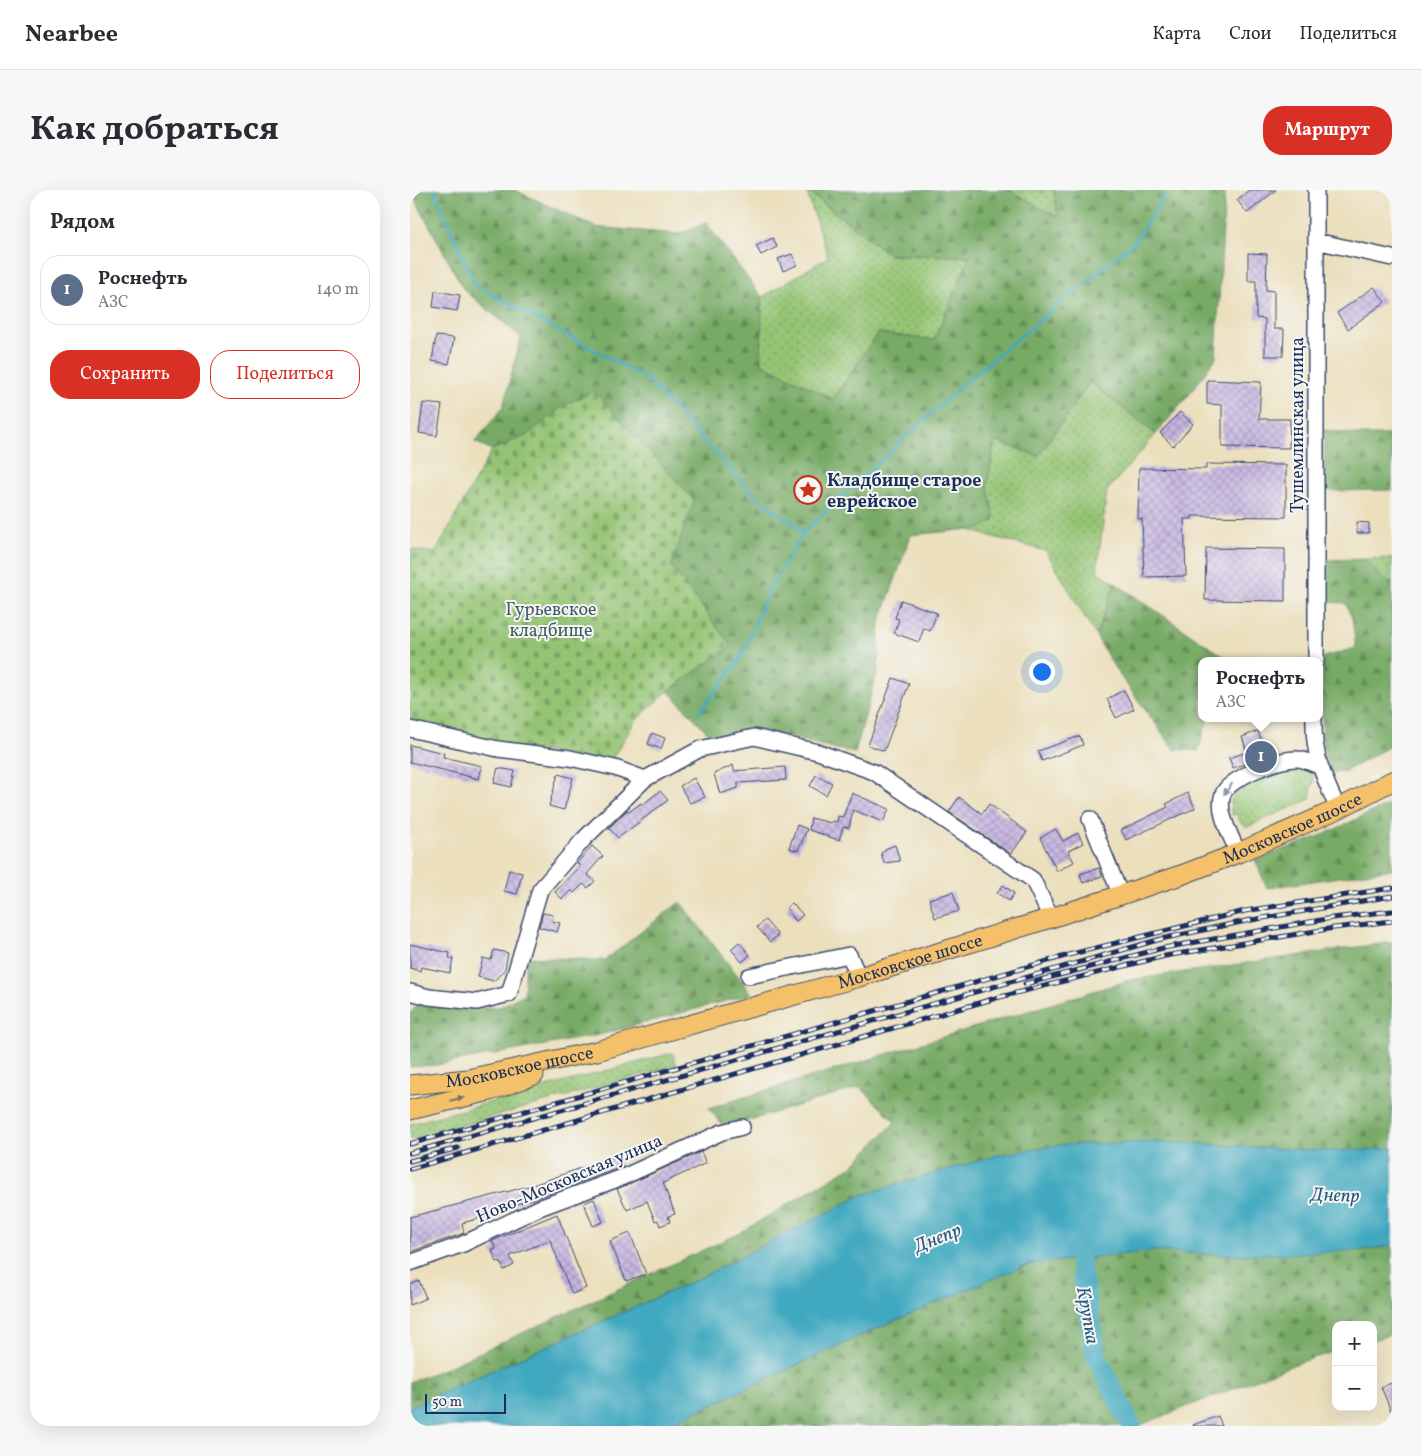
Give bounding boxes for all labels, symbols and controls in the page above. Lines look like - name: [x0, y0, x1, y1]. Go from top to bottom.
- text: Nearbee: [25, 18, 118, 52]
- text: Карта: [1153, 22, 1201, 47]
- text: Слои: [1229, 22, 1271, 47]
- text: Поделиться: [1299, 22, 1397, 47]
- text: Как добраться: [30, 106, 279, 154]
- button: Маршрут: [1263, 106, 1392, 155]
- text: Рядом: [50, 208, 115, 237]
- text: Роснефть: [98, 266, 188, 292]
- text: 1: [64, 279, 70, 301]
- text: 140 m: [317, 279, 359, 301]
- text: АЗС: [98, 292, 129, 314]
- street label: Тушемлинская улица: [1286, 337, 1311, 513]
- button: Сохранить: [50, 350, 200, 399]
- button: Поделиться: [210, 350, 360, 399]
- place label: Кладбище старое еврейское: [827, 469, 982, 515]
- place icon: Кладбище старое еврейское: [793, 475, 823, 505]
- park label: Гурьевское кладбище: [505, 598, 597, 644]
- popup: [1198, 657, 1323, 722]
- your location: [1029, 659, 1055, 685]
- text: Роснефть: [1216, 666, 1305, 692]
- text: АЗС: [1216, 692, 1246, 714]
- pin: 1: [1245, 738, 1277, 776]
- one-way arrow: [1223, 783, 1233, 796]
- street label: Московское шоссе: [1219, 788, 1367, 872]
- street label: Московское шоссе: [835, 929, 986, 996]
- street label: Московское шоссе: [444, 1041, 596, 1095]
- one-way arrow: [450, 1094, 465, 1102]
- street label: Ново-Московская улица: [473, 1129, 667, 1230]
- water label: Днепр: [1308, 1182, 1360, 1210]
- water label: Днепр: [908, 1218, 965, 1261]
- water label: Крупка: [1069, 1284, 1105, 1346]
- map controls: [1332, 1321, 1377, 1411]
- button: +: [1332, 1321, 1377, 1366]
- button: −: [1332, 1366, 1377, 1411]
- scale bar: [425, 1391, 506, 1414]
- text: 50 m: [432, 1393, 462, 1412]

